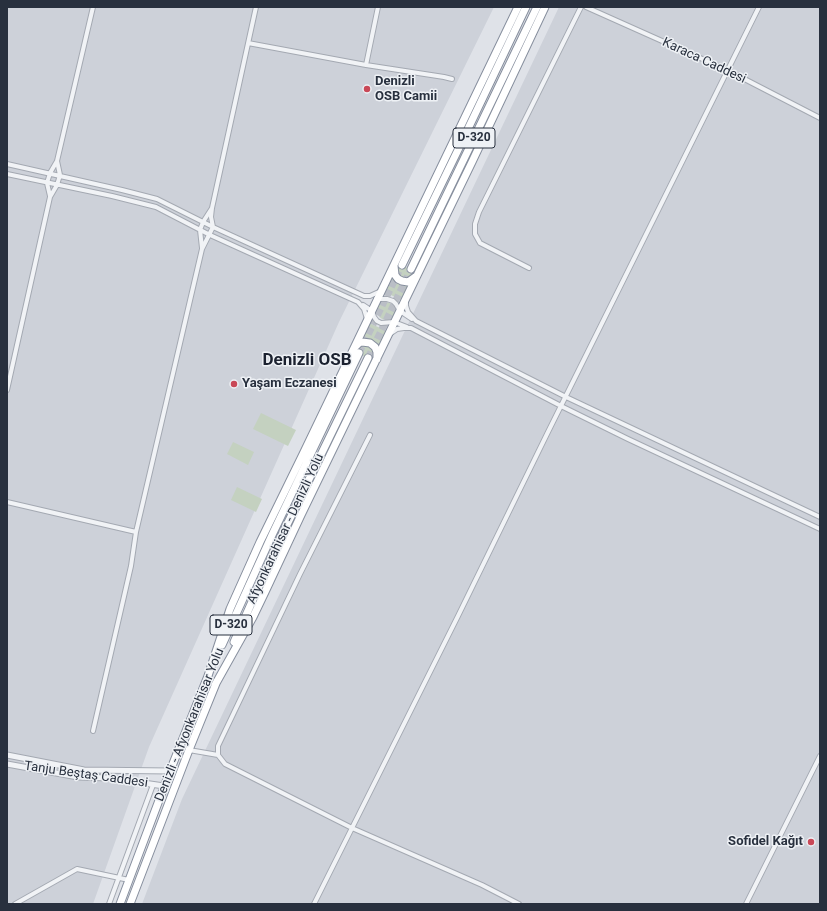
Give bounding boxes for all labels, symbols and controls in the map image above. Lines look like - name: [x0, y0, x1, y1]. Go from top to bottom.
- street label: Karaca Caddesi: [660, 35, 748, 87]
- place label: Denizli OSB Camii: [375, 74, 437, 105]
- marker: Denizli OSB Camii: [362, 84, 372, 94]
- road number: D-320: [453, 128, 495, 148]
- district label: Denizli OSB: [262, 351, 352, 371]
- place label: Yaşam Eczanesi: [242, 376, 337, 392]
- marker: Yaşam Eczanesi: [229, 379, 239, 389]
- street label: Afyonkarahisar - Denizli Yolu: [244, 451, 328, 607]
- road number: D-320: [210, 615, 252, 635]
- street label: Denizli - Afyonkarahisar Yolu: [152, 646, 228, 804]
- street label: Tanju Beştaş Caddesi: [23, 759, 149, 791]
- place label: Sofidel Kağıt: [728, 834, 803, 850]
- marker: Sofidel Kağıt: [806, 837, 816, 847]

